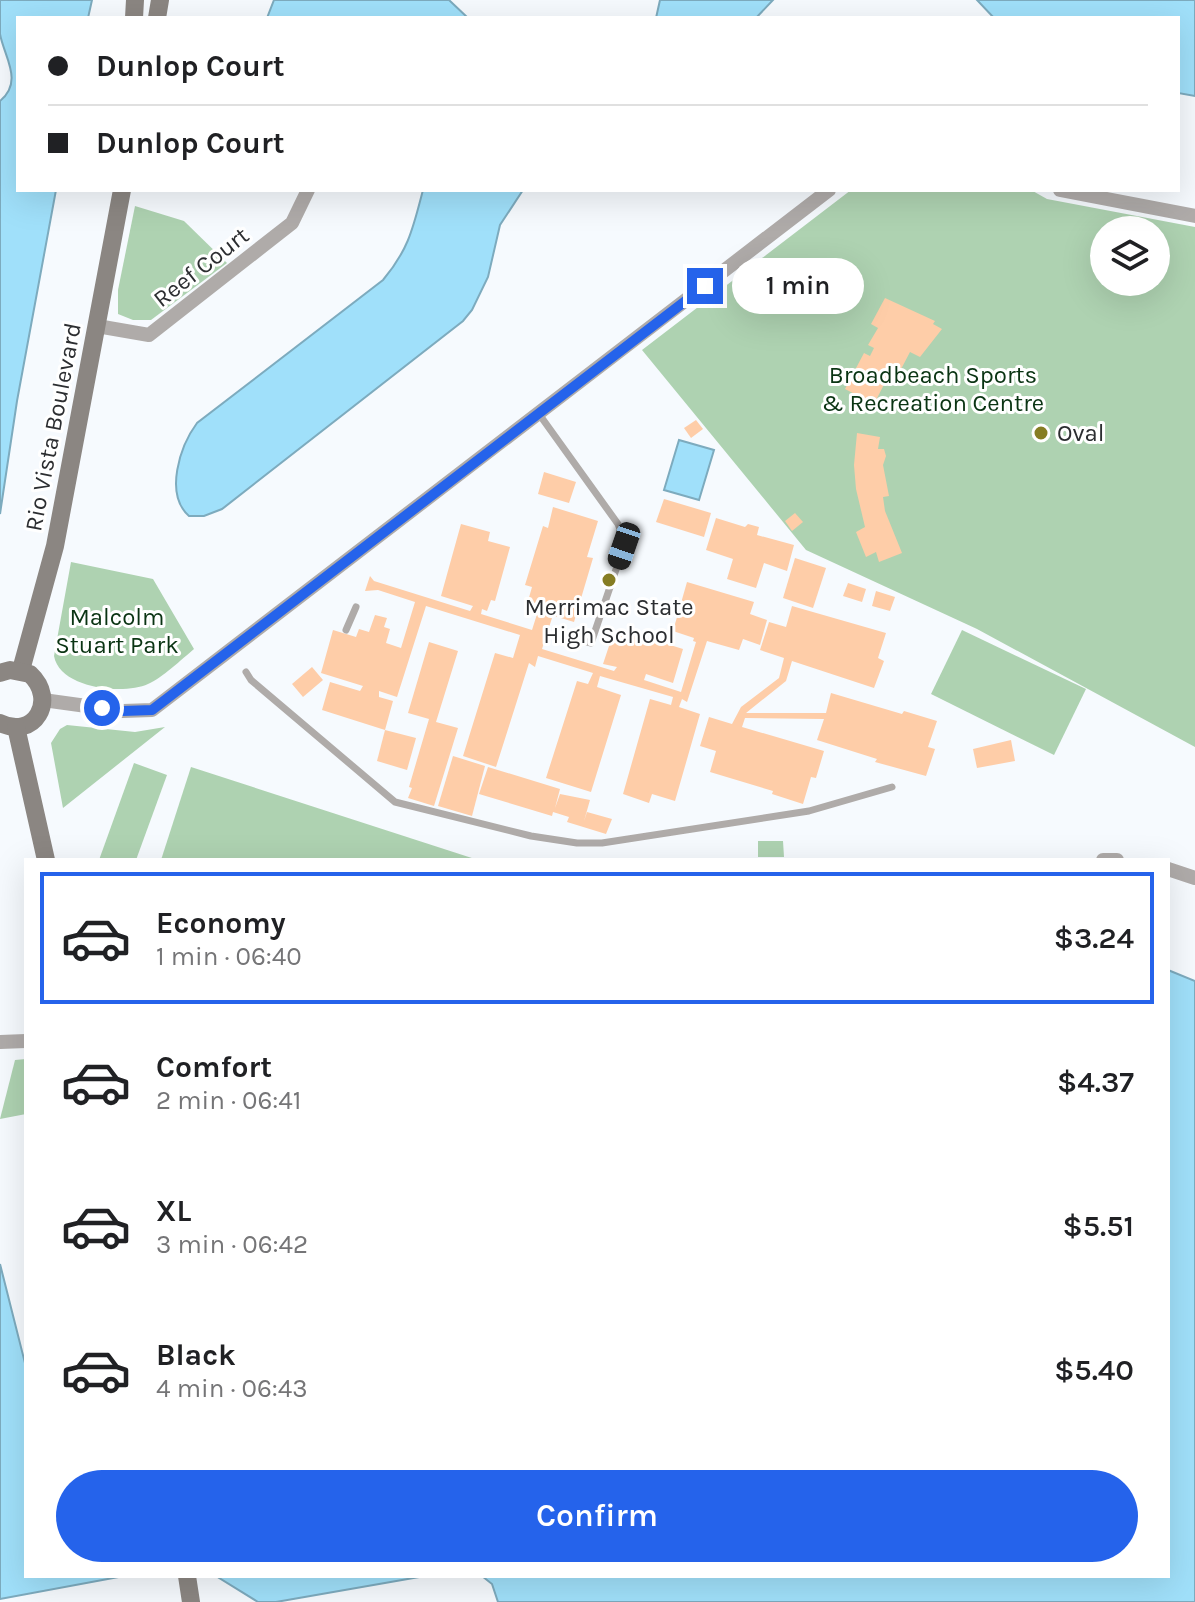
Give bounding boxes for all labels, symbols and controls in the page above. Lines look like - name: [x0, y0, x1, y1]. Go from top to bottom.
- text: Dunlop Court: [96, 48, 285, 84]
- text: Dunlop Court: [96, 125, 285, 161]
- map controls: [1090, 216, 1170, 296]
- button: layers: [1090, 216, 1170, 296]
- street label: Reef Court: [148, 221, 254, 313]
- callout: 1 min: [733, 258, 865, 314]
- route end: [687, 268, 723, 304]
- text: 1 min: [766, 270, 830, 301]
- street label: Rio Vista Boulevard: [19, 320, 87, 534]
- park label: Broadbeach Sports & Recreation Centre: [822, 361, 1044, 417]
- place label: Oval: [1057, 419, 1104, 447]
- marker: Oval: [1032, 424, 1050, 442]
- car: [605, 519, 643, 573]
- marker: Merrimac State High School: [600, 571, 618, 589]
- place label: Merrimac State High School: [525, 593, 694, 649]
- park label: Malcolm Stuart Park: [55, 603, 179, 659]
- route start: [84, 690, 120, 726]
- icon: car: [60, 902, 132, 974]
- text: Economy: [156, 905, 286, 941]
- text: $3.24: [1054, 920, 1134, 956]
- text: 1 min · 06:40: [156, 941, 302, 972]
- icon: car: [60, 1046, 132, 1118]
- text: Comfort: [156, 1049, 272, 1085]
- text: $4.37: [1057, 1064, 1134, 1100]
- text: 2 min · 06:41: [156, 1085, 301, 1116]
- icon: car: [60, 1190, 132, 1262]
- text: XL: [156, 1193, 191, 1229]
- text: $5.51: [1063, 1208, 1134, 1244]
- text: 3 min · 06:42: [156, 1229, 308, 1260]
- icon: car: [60, 1334, 132, 1406]
- text: Black: [156, 1337, 236, 1373]
- text: $5.40: [1054, 1352, 1134, 1388]
- text: 4 min · 06:43: [156, 1373, 308, 1404]
- button: Confirm: [56, 1470, 1138, 1562]

